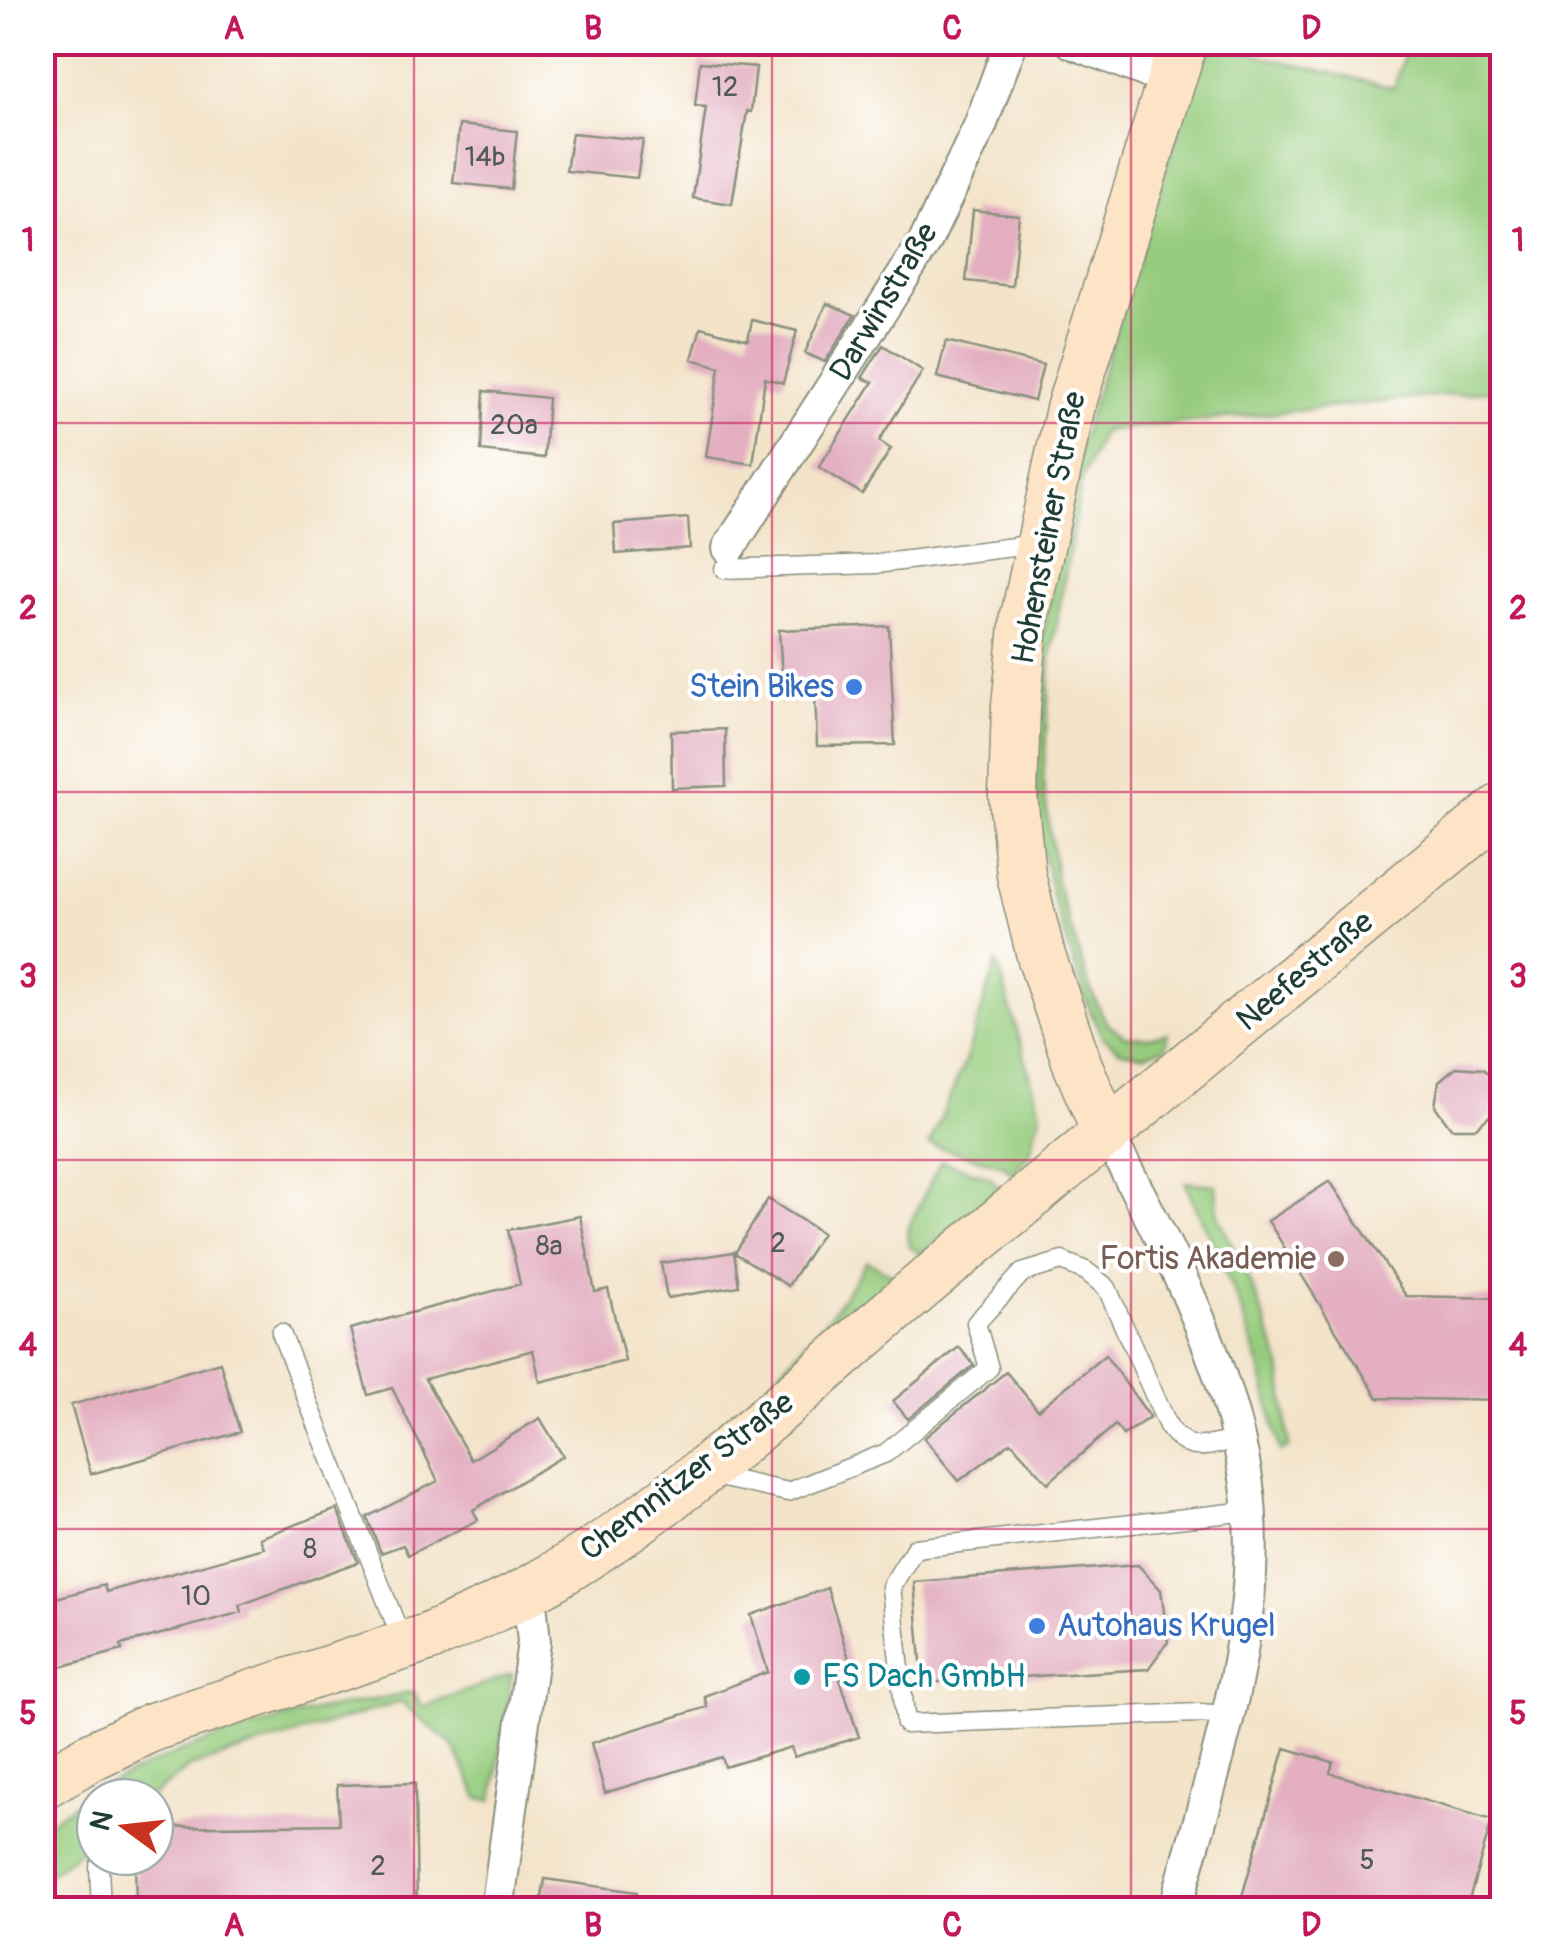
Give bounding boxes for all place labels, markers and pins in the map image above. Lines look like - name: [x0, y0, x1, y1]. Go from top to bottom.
- place label: Stein Bikes: [689, 667, 834, 707]
- marker: Stein Bikes: [843, 676, 865, 698]
- place label: Fortis Akademie: [1100, 1239, 1316, 1279]
- marker: Fortis Akademie: [1325, 1248, 1347, 1270]
- place label: Autohaus Krugel: [1057, 1606, 1276, 1646]
- marker: Autohaus Krugel: [1026, 1615, 1048, 1637]
- place label: FS Dach GmbH: [822, 1657, 1026, 1697]
- marker: FS Dach GmbH: [791, 1666, 813, 1688]

